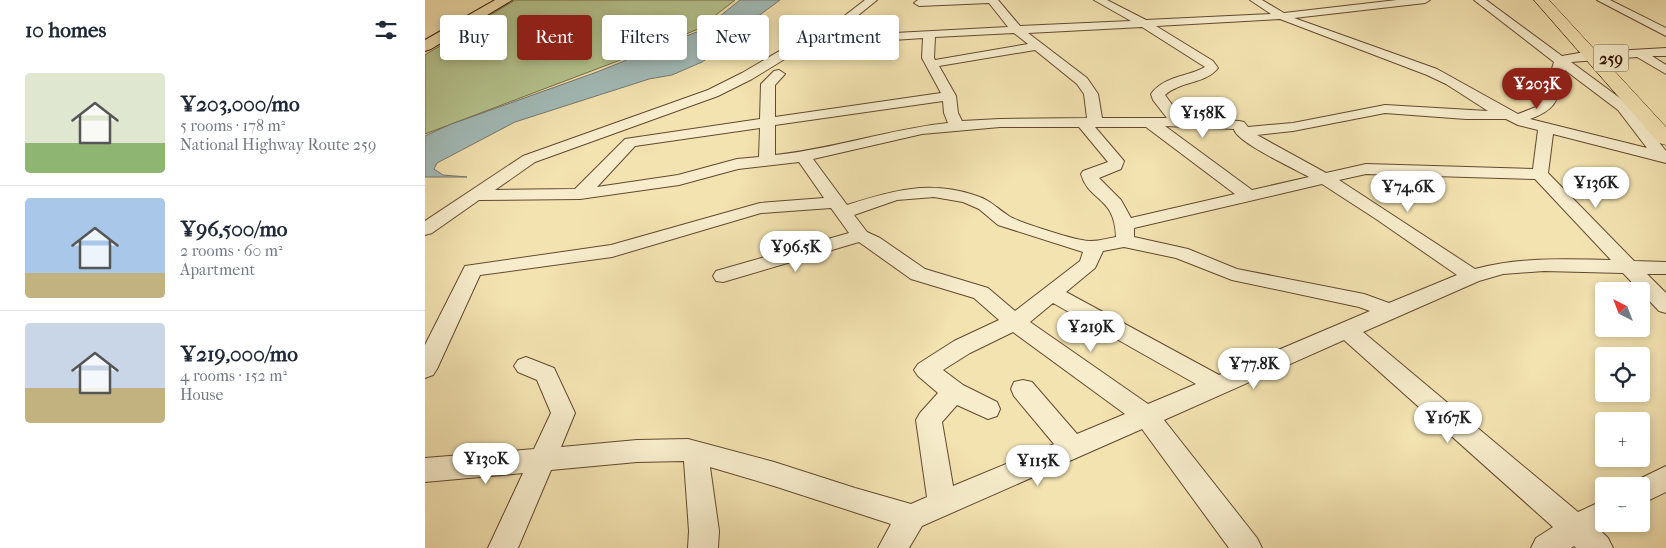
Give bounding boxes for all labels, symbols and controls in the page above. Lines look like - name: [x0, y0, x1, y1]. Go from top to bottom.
- chip: Buy: [440, 15, 507, 60]
- chip: Rent: [517, 15, 592, 60]
- chip: Filters: [602, 15, 687, 60]
- chip: New: [697, 15, 769, 60]
- chip: Apartment: [779, 15, 899, 60]
- icon: filters: [372, 16, 400, 44]
- text: 10 homes: [25, 18, 106, 42]
- road number: 259: [1593, 44, 1629, 72]
- pin: ¥203K: [1502, 68, 1572, 110]
- text: ¥203K: [1513, 74, 1561, 93]
- text: ¥203,000/mo: [180, 92, 300, 116]
- icon: home: [65, 93, 125, 153]
- pin: ¥158K: [1168, 96, 1238, 139]
- text: ¥158K: [1181, 103, 1225, 122]
- text: 5 rooms · 178 m²: [180, 116, 285, 135]
- text: National Highway Route 259: [180, 135, 376, 154]
- pin: ¥136K: [1561, 166, 1631, 209]
- pin: ¥74.6K: [1367, 170, 1449, 213]
- text: ¥136K: [1573, 173, 1619, 192]
- text: ¥74.6K: [1382, 177, 1434, 196]
- text: ¥96,500/mo: [180, 217, 288, 241]
- icon: home: [65, 218, 125, 278]
- pin: ¥96.5K: [755, 230, 837, 273]
- text: ¥96.5K: [771, 237, 821, 256]
- text: 2 rooms · 60 m²: [180, 241, 283, 260]
- text: Apartment: [180, 260, 255, 279]
- north arrow: [1595, 282, 1650, 338]
- map controls: [1595, 282, 1650, 532]
- pin: ¥219K: [1056, 310, 1126, 353]
- text: ¥219K: [1068, 317, 1114, 336]
- text: ¥219,000/mo: [180, 342, 298, 366]
- icon: home: [65, 343, 125, 403]
- button: locate: [1595, 347, 1650, 402]
- pin: ¥77.8K: [1213, 348, 1295, 390]
- text: ¥77.8K: [1229, 354, 1279, 373]
- text: 4 rooms · 152 m²: [180, 366, 287, 385]
- text: House: [180, 385, 223, 404]
- pin: ¥167K: [1413, 402, 1483, 444]
- text: ¥167K: [1425, 408, 1471, 427]
- button: +: [1595, 412, 1650, 467]
- pin: ¥130K: [451, 442, 521, 485]
- pin: ¥115K: [1003, 444, 1073, 487]
- text: ¥130K: [463, 449, 509, 468]
- text: ¥115K: [1017, 451, 1059, 470]
- button: −: [1595, 477, 1650, 532]

